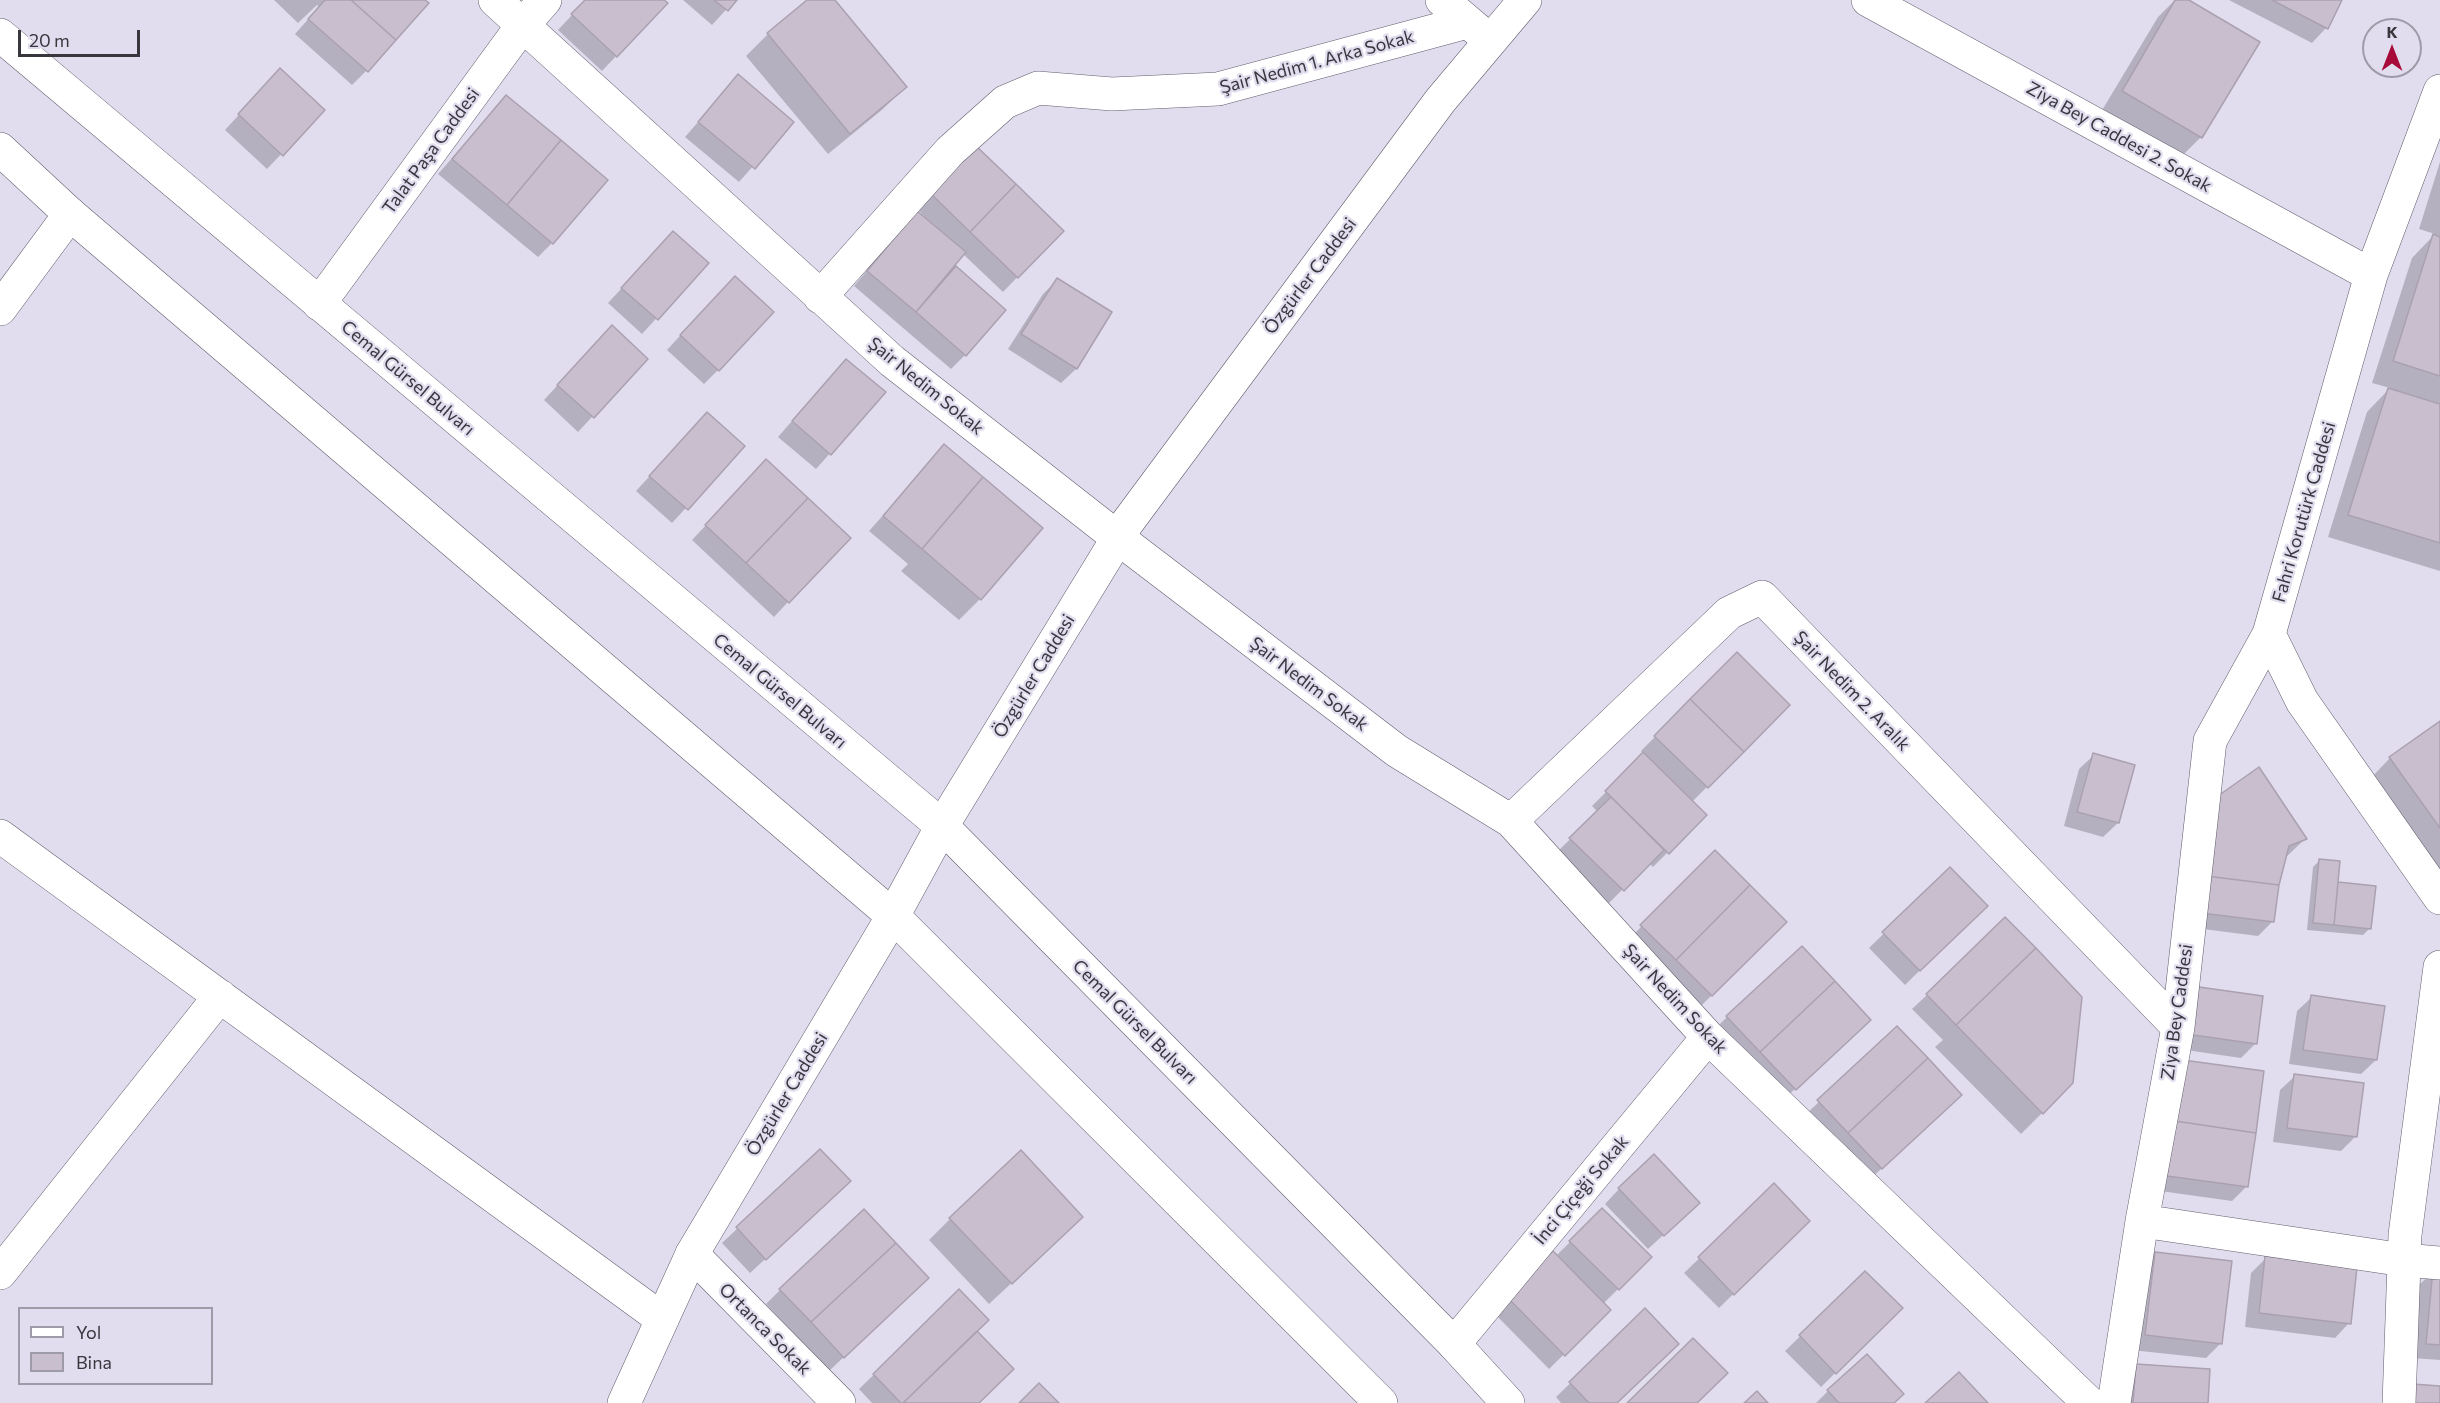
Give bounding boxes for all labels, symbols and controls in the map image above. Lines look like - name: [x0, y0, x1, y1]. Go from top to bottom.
- scale bar: [21, 18, 142, 56]
- north arrow: [2362, 18, 2422, 78]
- text: K: [2386, 22, 2398, 41]
- street label: Şair Nedim 1. Arka Sokak: [1217, 26, 1417, 98]
- text: 20 m: [29, 29, 70, 51]
- street label: Ziya Bey Caddesi 2. Sokak: [2023, 77, 2215, 197]
- street label: Talat Paşa Caddesi: [378, 84, 484, 218]
- street label: Özgürler Caddesi: [1259, 214, 1361, 338]
- street label: Cemal Gürsel Bulvarı: [337, 316, 479, 440]
- street label: Şair Nedim Sokak: [864, 333, 988, 439]
- street label: Fahri Korutürk Caddesi: [2268, 419, 2340, 605]
- street label: Özgürler Caddesi: [989, 610, 1079, 742]
- street label: Şair Nedim 2. Aralık: [1789, 627, 1915, 755]
- street label: Cemal Gürsel Bulvarı: [709, 629, 851, 753]
- street label: Şair Nedim Sokak: [1246, 632, 1372, 736]
- street label: Şair Nedim Sokak: [1618, 939, 1732, 1059]
- street label: Ziya Bey Caddesi: [2157, 943, 2197, 1081]
- street label: Cemal Gürsel Bulvarı: [1068, 955, 1202, 1089]
- street label: Özgürler Caddesi: [742, 1028, 832, 1160]
- street label: İnci Çiçeği Sokak: [1529, 1131, 1633, 1249]
- street label: Ortanca Sokak: [715, 1279, 815, 1379]
- legend: [18, 1307, 213, 1385]
- text: Yol: [76, 1321, 101, 1343]
- text: Bina: [76, 1351, 112, 1373]

